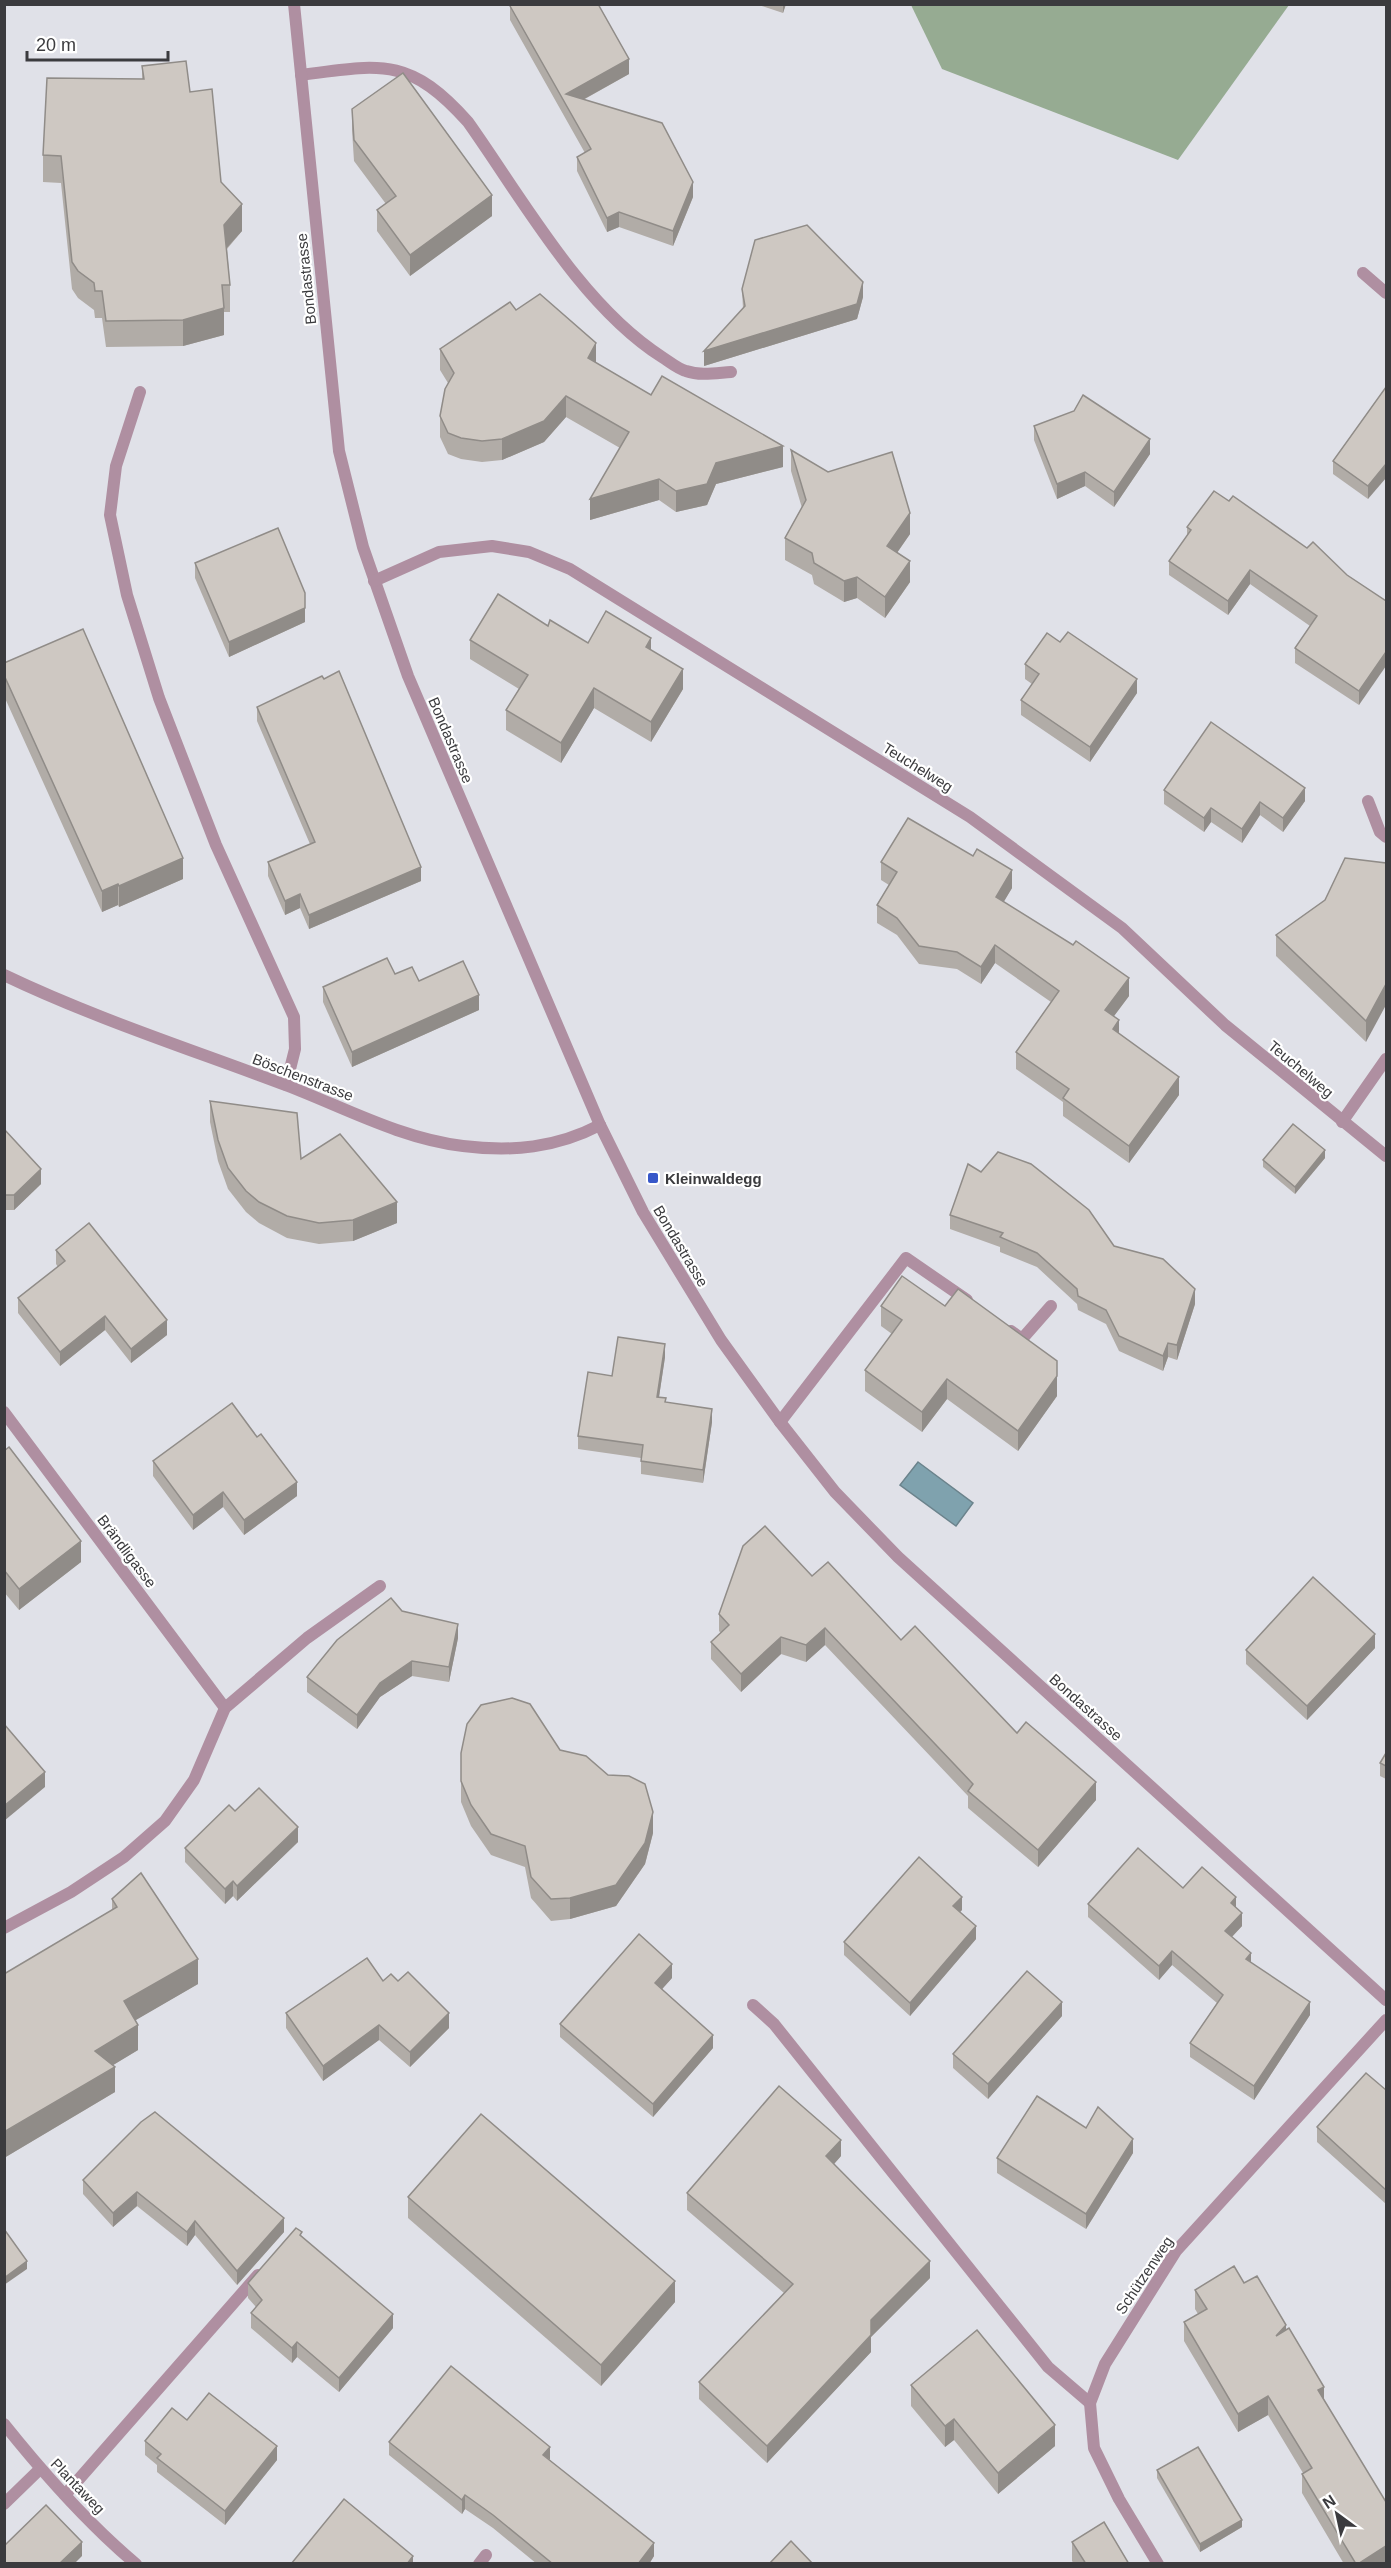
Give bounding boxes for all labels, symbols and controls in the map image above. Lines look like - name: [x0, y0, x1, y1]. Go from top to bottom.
- scale bar: [27, 24, 168, 62]
- text: 20 m: [36, 35, 76, 55]
- street label: Bondastrasse: [293, 232, 319, 326]
- street label: Bondastrasse: [425, 694, 477, 786]
- street label: Teuchelweg: [880, 739, 956, 795]
- street label: Teuchelweg: [1265, 1037, 1337, 1101]
- street label: Böschenstrasse: [250, 1050, 356, 1104]
- place label: Kleinwaldegg: [665, 1170, 762, 1187]
- marker: Kleinwaldegg: [646, 1171, 660, 1185]
- street label: Bondastrasse: [650, 1202, 712, 1290]
- street label: Brändligasse: [94, 1511, 160, 1591]
- street label: Bondastrasse: [1046, 1670, 1126, 1744]
- street label: Schützenweg: [1112, 2233, 1176, 2317]
- street label: Plantaweg: [48, 2455, 108, 2517]
- north arrow: [1307, 2484, 1367, 2544]
- text: N: [1320, 2492, 1339, 2512]

